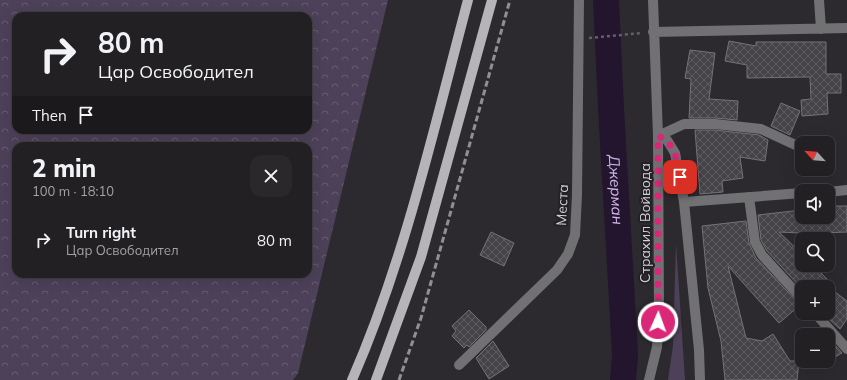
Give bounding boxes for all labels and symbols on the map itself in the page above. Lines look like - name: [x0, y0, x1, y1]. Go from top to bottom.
- north arrow: [795, 136, 835, 176]
- water label: Джерман: [605, 153, 628, 225]
- pin: [663, 160, 697, 194]
- street label: Страхил Войвода: [636, 163, 654, 283]
- street label: Места: [552, 184, 572, 226]
- position arrow: [637, 301, 679, 343]

